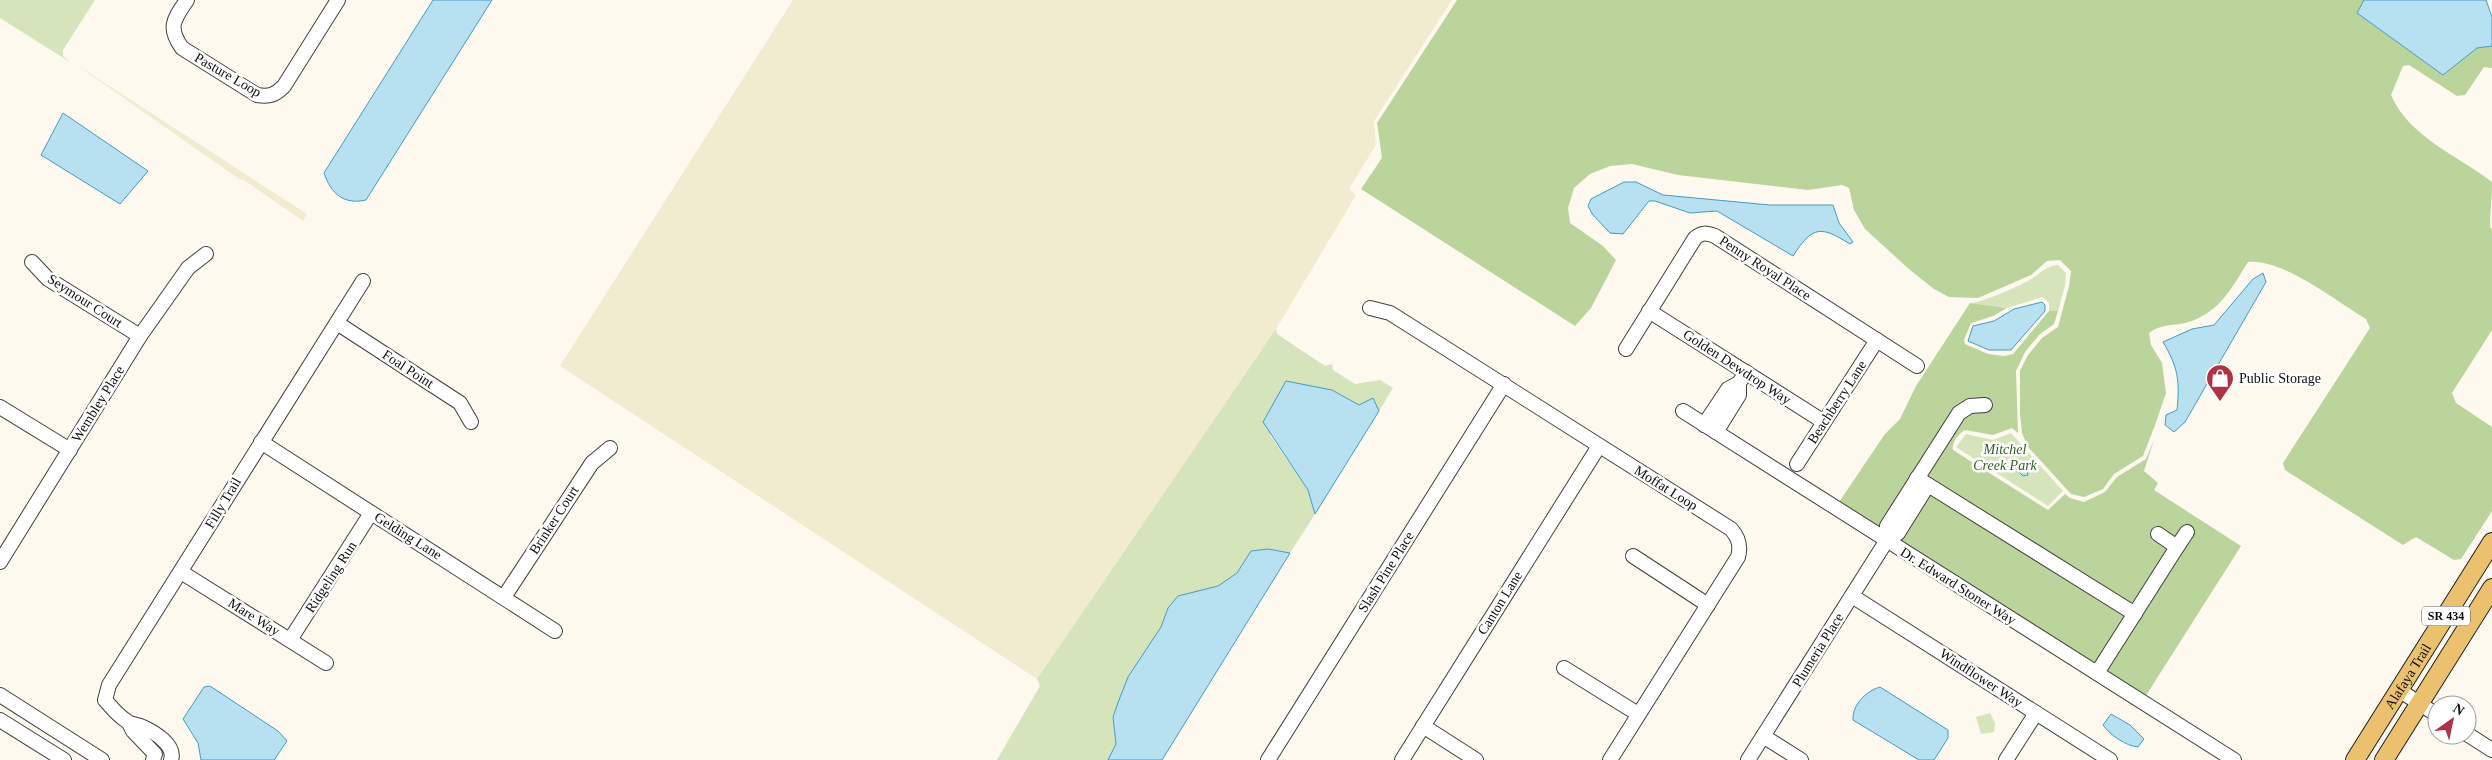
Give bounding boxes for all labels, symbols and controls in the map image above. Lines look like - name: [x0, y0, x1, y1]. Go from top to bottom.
- street label: Pasture Loop: [192, 50, 264, 100]
- street label: Penny Royal Place: [1717, 233, 1813, 303]
- street label: Seymour Court: [45, 271, 125, 331]
- street label: Golden Dewdrop Way: [1680, 327, 1794, 407]
- street label: Foal Point: [380, 347, 436, 391]
- street label: Beachberry Lane: [1805, 358, 1869, 446]
- street label: Wembley Place: [69, 363, 127, 445]
- shop icon: Public Storage: [2205, 363, 2235, 402]
- place label: Public Storage: [2239, 371, 2321, 386]
- park label: Mitchel Creek Park: [1973, 442, 2038, 473]
- street label: Moffat Loop: [1632, 463, 1700, 513]
- street label: Filly Trail: [202, 475, 244, 531]
- street label: Brinker Court: [526, 483, 582, 557]
- street label: Gelding Lane: [372, 509, 444, 563]
- street label: Slash Pine Place: [1355, 529, 1417, 615]
- street label: Ridgeling Run: [302, 539, 360, 615]
- street label: Dr. Edward Stoner Way: [1898, 544, 2018, 628]
- street label: Canton Lane: [1475, 569, 1525, 637]
- street label: Mare Way: [225, 595, 283, 639]
- road number: SR 434: [2422, 606, 2470, 626]
- street label: Plumeria Place: [1789, 610, 1847, 690]
- street label: Alafaya Trail: [2382, 641, 2434, 712]
- street label: Windflower Way: [1937, 646, 2025, 710]
- north arrow: [2427, 695, 2477, 745]
- text: N: [2450, 700, 2467, 719]

